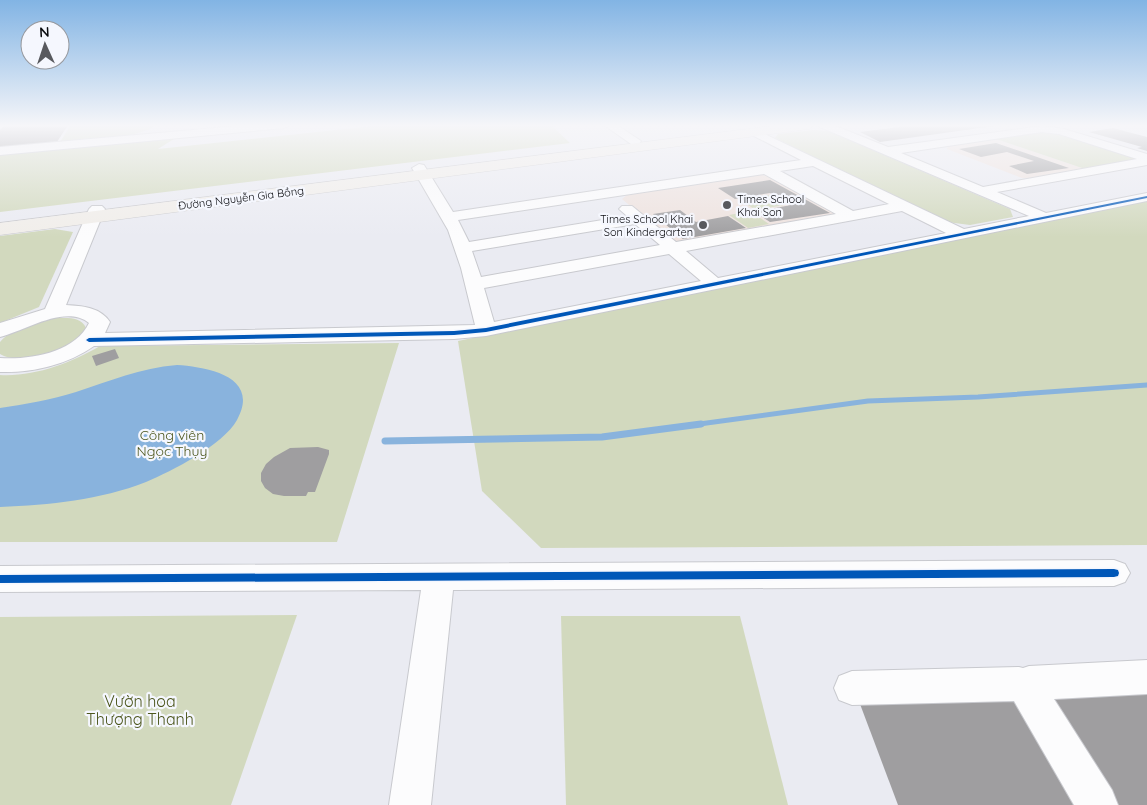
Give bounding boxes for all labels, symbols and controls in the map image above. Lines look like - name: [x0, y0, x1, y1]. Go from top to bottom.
- north arrow: [20, 20, 70, 70]
- text: N: [39, 23, 50, 41]
- street label: Đường Nguyễn Gia Bồng: [177, 183, 305, 213]
- place label: Times School Khai Son: [737, 192, 804, 219]
- marker: Times School Khai Son: [721, 199, 733, 211]
- place label: Times School Khai Son Kindergarten: [600, 212, 693, 239]
- marker: Times School Khai Son Kindergarten: [697, 219, 709, 231]
- park label: Công viên Ngọc Thụy: [137, 426, 207, 460]
- park label: Vườn hoa Thượng Thanh: [86, 691, 194, 729]

